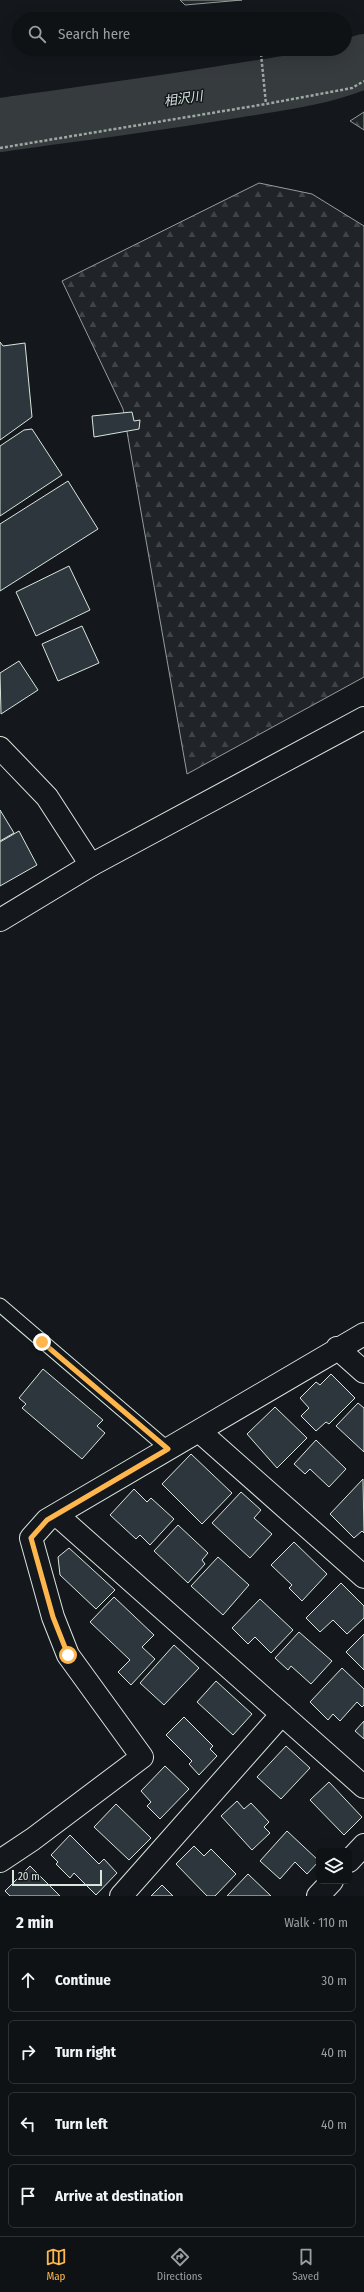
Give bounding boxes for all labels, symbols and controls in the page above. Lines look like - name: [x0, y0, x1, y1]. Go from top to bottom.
- search box: [12, 12, 352, 56]
- icon: search: [26, 23, 48, 45]
- text: Search here: [58, 25, 130, 43]
- water label: 相沢川: [163, 88, 205, 109]
- route end: [33, 1333, 51, 1351]
- route start: [59, 1646, 77, 1664]
- map controls: [316, 1848, 352, 1884]
- button: layers: [316, 1848, 352, 1884]
- scale bar: [12, 1868, 102, 1887]
- text: 20 m: [18, 1870, 40, 1883]
- text: 2 min: [16, 1912, 54, 1933]
- text: Walk · 110 m: [284, 1915, 348, 1930]
- icon: ahead: [17, 1969, 39, 1991]
- text: Continue: [55, 1971, 111, 1989]
- text: 30 m: [321, 1973, 347, 1988]
- icon: right: [17, 2041, 39, 2063]
- text: Turn right: [55, 2043, 116, 2061]
- text: 40 m: [321, 2045, 347, 2060]
- icon: left: [17, 2113, 39, 2135]
- text: Turn left: [55, 2115, 108, 2133]
- text: 40 m: [321, 2117, 347, 2132]
- icon: arrive: [17, 2185, 39, 2207]
- text: Arrive at destination: [55, 2187, 183, 2205]
- tab: Map: [45, 2246, 67, 2283]
- tab: Directions: [157, 2246, 202, 2283]
- tab: Saved: [292, 2246, 319, 2283]

